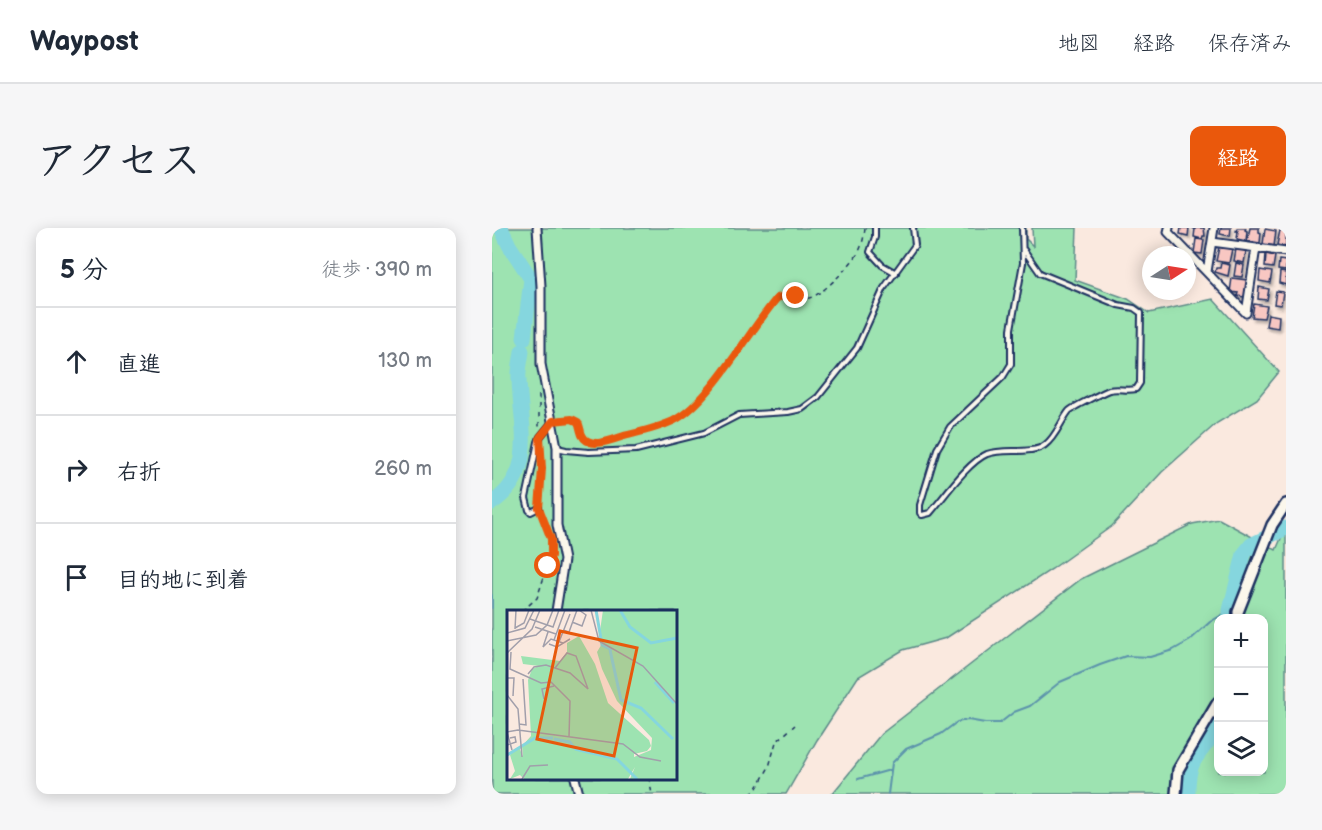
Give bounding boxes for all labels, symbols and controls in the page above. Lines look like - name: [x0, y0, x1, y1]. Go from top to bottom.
- text: Waypost: [30, 25, 139, 58]
- text: 地図: [1058, 31, 1100, 56]
- text: 経路: [1133, 31, 1175, 56]
- text: 保存済み: [1208, 31, 1292, 56]
- button: 経路: [1190, 126, 1286, 186]
- text: アクセス: [36, 136, 201, 187]
- north arrow: [1142, 246, 1196, 300]
- text: 5 分: [60, 255, 108, 286]
- text: 徒歩 · 390 m: [321, 258, 432, 282]
- route end: [782, 282, 808, 308]
- icon: ahead: [60, 345, 93, 378]
- text: 130 m: [378, 349, 432, 373]
- text: 直進: [117, 351, 161, 378]
- icon: right: [60, 453, 93, 486]
- text: 260 m: [374, 457, 432, 481]
- text: 右折: [117, 459, 161, 486]
- route start: [534, 552, 560, 578]
- icon: arrive: [60, 561, 93, 594]
- text: 目的地に到着: [117, 567, 249, 594]
- inset map: [507, 610, 676, 779]
- map controls: [1214, 614, 1268, 776]
- button: +: [1214, 614, 1268, 668]
- button: −: [1214, 668, 1268, 722]
- button: layers: [1214, 722, 1268, 776]

